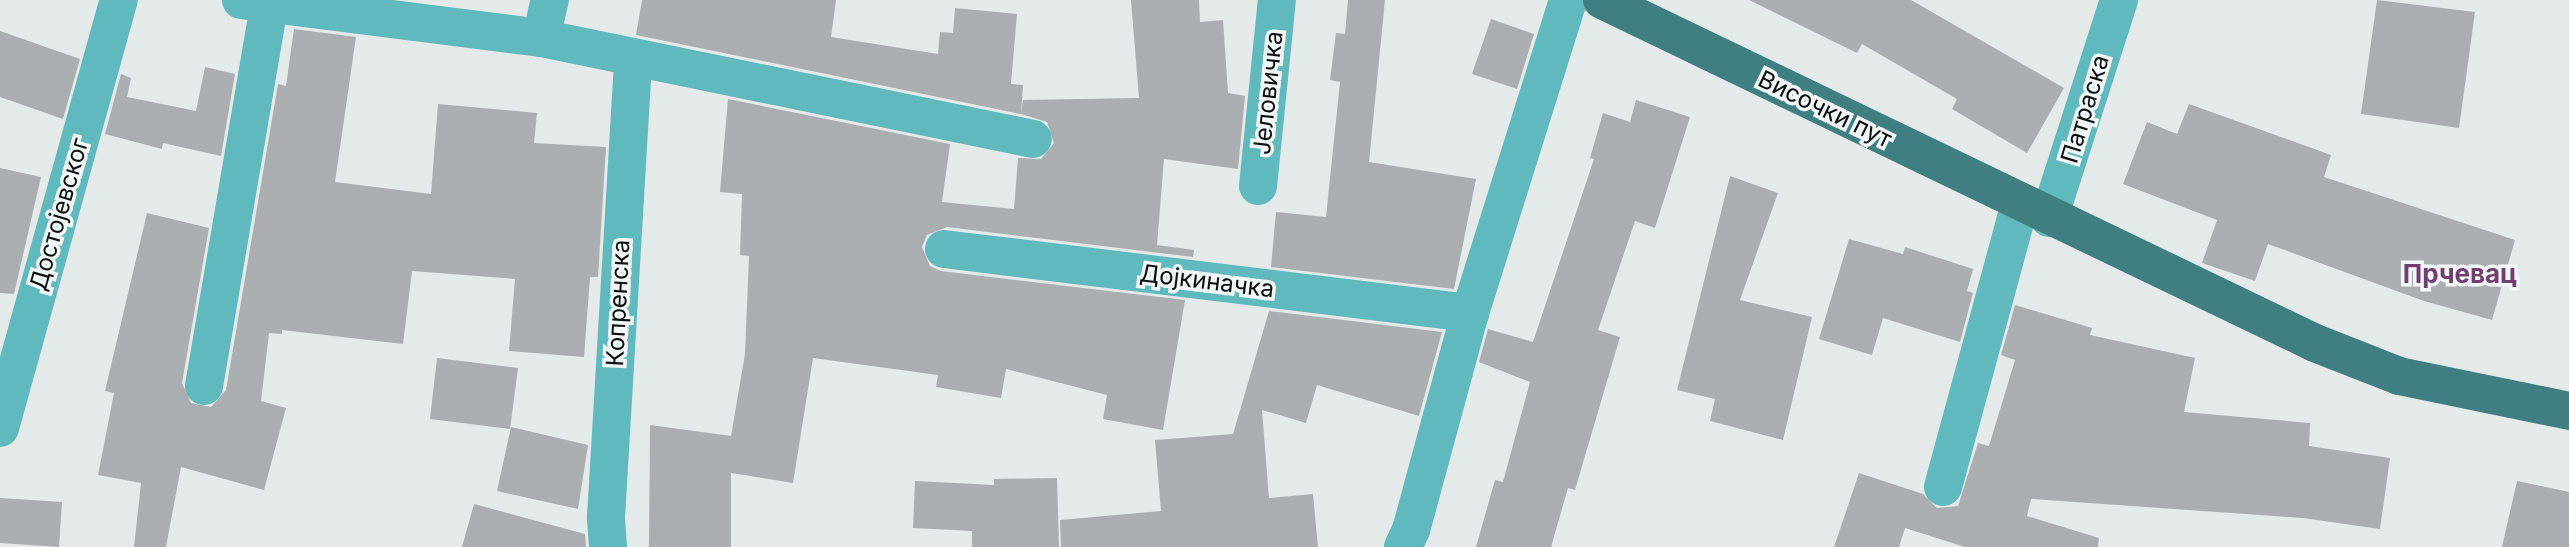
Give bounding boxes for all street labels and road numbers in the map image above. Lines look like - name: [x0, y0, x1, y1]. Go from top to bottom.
- street label: Јеловичка: [1247, 30, 1289, 156]
- street label: Патраска: [2055, 51, 2115, 167]
- street label: Височки пут: [1754, 64, 1896, 154]
- street label: Достојевског: [23, 134, 95, 294]
- street label: Копренска: [600, 239, 636, 367]
- street label: Дојкиначка: [1138, 258, 1276, 304]

